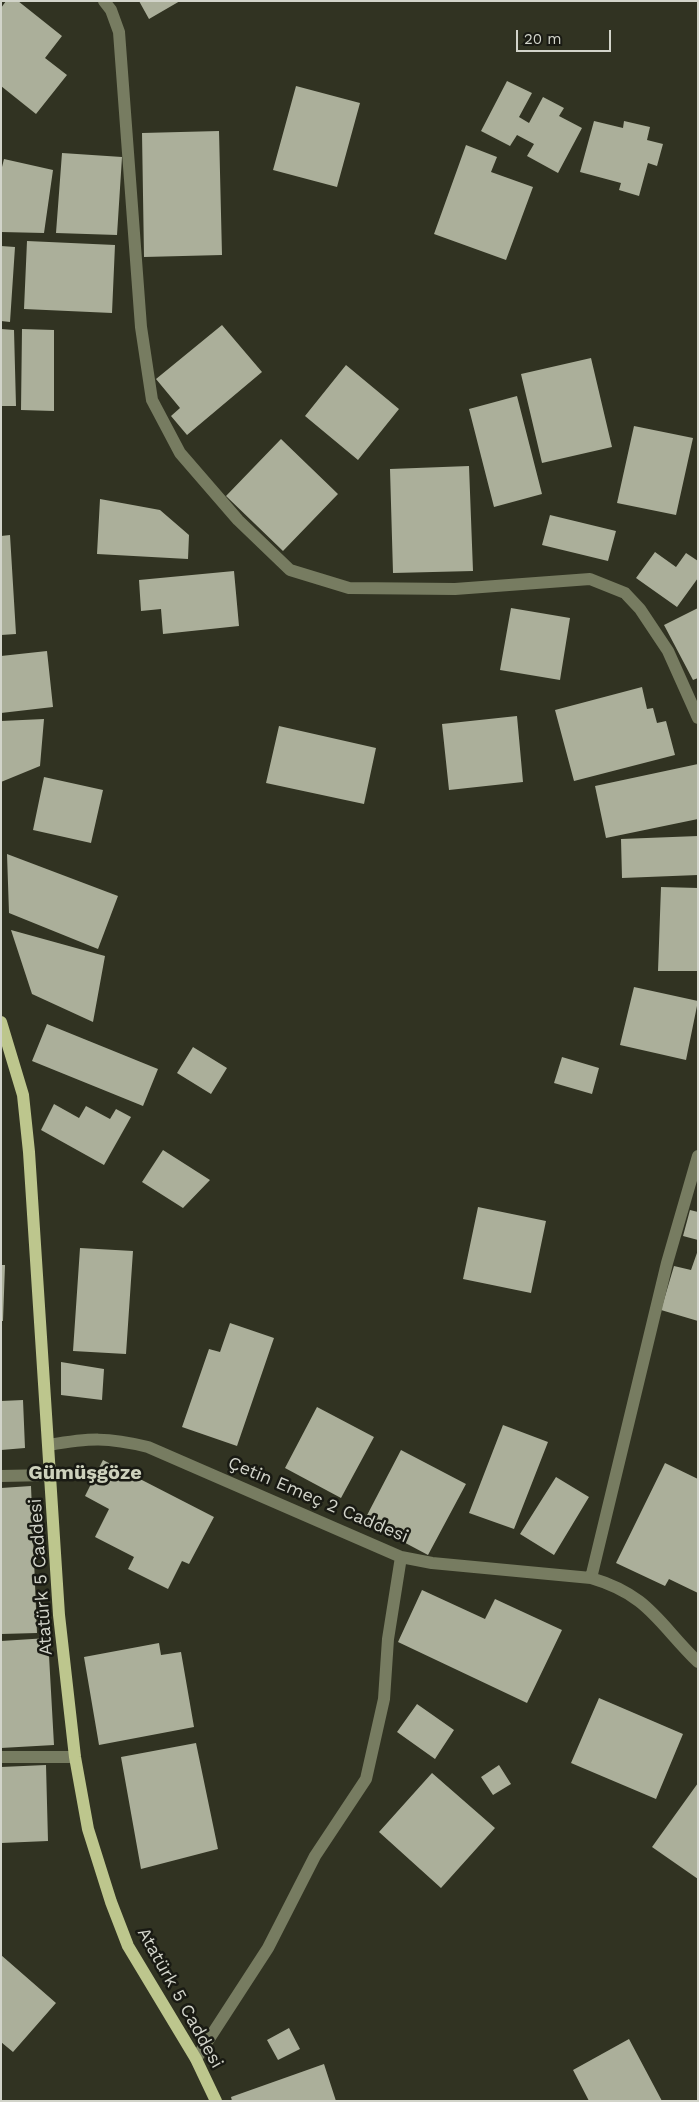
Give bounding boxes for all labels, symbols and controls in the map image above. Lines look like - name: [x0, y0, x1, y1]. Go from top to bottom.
- scale bar: [519, 20, 614, 52]
- text: 20 m: [524, 30, 562, 48]
- street label: Çetin Emeç 2 Caddesi: [225, 1452, 411, 1548]
- district label: Gümüşgöze: [28, 1461, 142, 1485]
- street label: Atatürk 5 Caddesi: [25, 1498, 57, 1656]
- street label: Atatürk 5 Caddesi: [132, 1924, 228, 2072]

